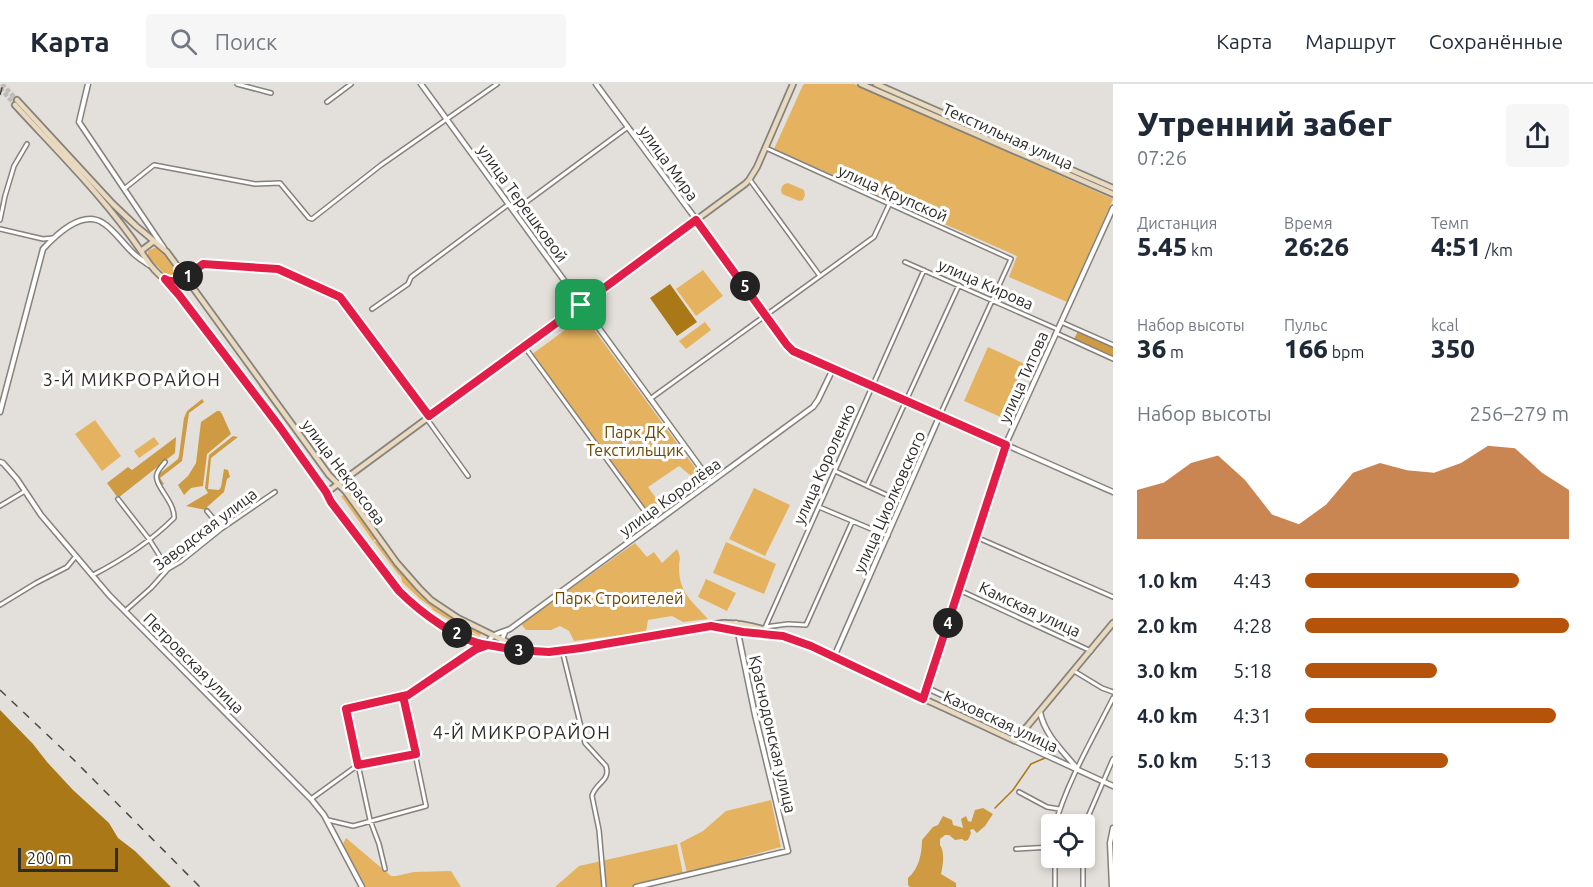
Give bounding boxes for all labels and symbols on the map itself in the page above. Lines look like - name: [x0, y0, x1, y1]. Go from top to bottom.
- street label: Текстильная улица: [940, 99, 1076, 173]
- street label: улица Мира: [636, 122, 702, 204]
- street label: улица Терешковой: [474, 141, 572, 265]
- street label: улица Крупской: [836, 161, 950, 225]
- street label: улица Кирова: [936, 255, 1036, 313]
- pin: 1: [173, 261, 203, 291]
- pin: 5: [730, 271, 760, 301]
- pin: [555, 279, 606, 330]
- street label: улица Титова: [995, 328, 1051, 426]
- district label: 3-Й МИКРОРАЙОН: [43, 369, 221, 389]
- street label: улица Короленко: [789, 401, 859, 527]
- street label: улица Некрасова: [299, 416, 389, 528]
- park label: Парк ДК Текстильщик: [586, 423, 684, 459]
- street label: улица Циолковского: [850, 428, 928, 576]
- street label: улица Королёва: [616, 454, 724, 540]
- street label: Заводская улица: [150, 484, 260, 574]
- street label: Камская улица: [977, 578, 1083, 640]
- park label: Парк Строителей: [555, 589, 683, 607]
- pin: 4: [933, 608, 963, 638]
- street label: Петровская улица: [140, 609, 248, 717]
- pin: 2: [442, 618, 472, 648]
- pin: 3: [504, 635, 534, 665]
- street label: Краснодонская улица: [746, 653, 800, 815]
- street label: Каховская улица: [941, 687, 1061, 755]
- district label: 4-Й МИКРОРАЙОН: [433, 722, 611, 742]
- scale bar: [18, 845, 118, 872]

